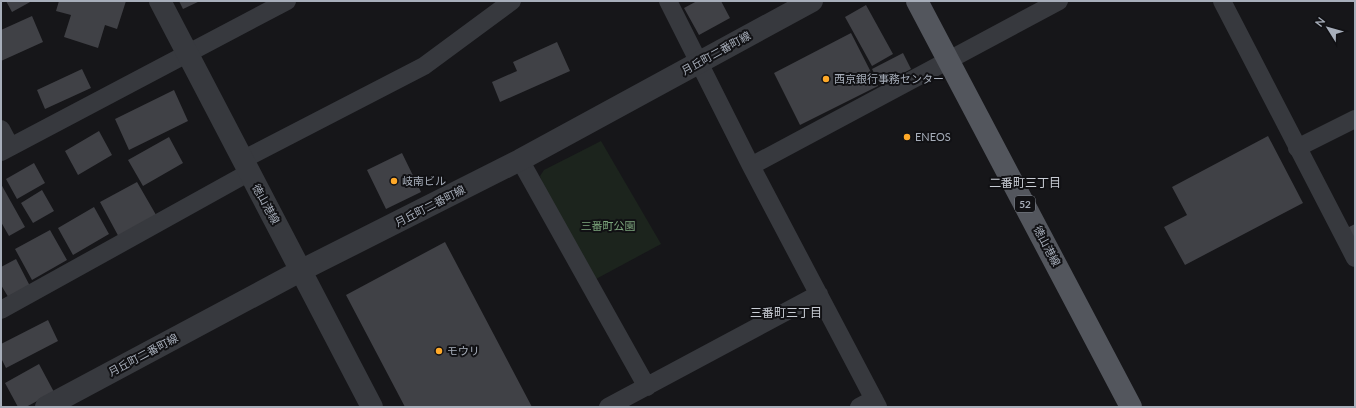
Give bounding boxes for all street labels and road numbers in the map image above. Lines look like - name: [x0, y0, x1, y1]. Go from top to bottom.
- street label: 月丘町二番町線: [679, 28, 753, 77]
- street label: 徳山港線: [250, 181, 283, 226]
- street label: 月丘町二番町線: [393, 182, 467, 229]
- road number: 52: [1015, 196, 1035, 212]
- street label: 徳山港線: [1031, 223, 1064, 268]
- street label: 月丘町二番町線: [106, 331, 180, 378]

